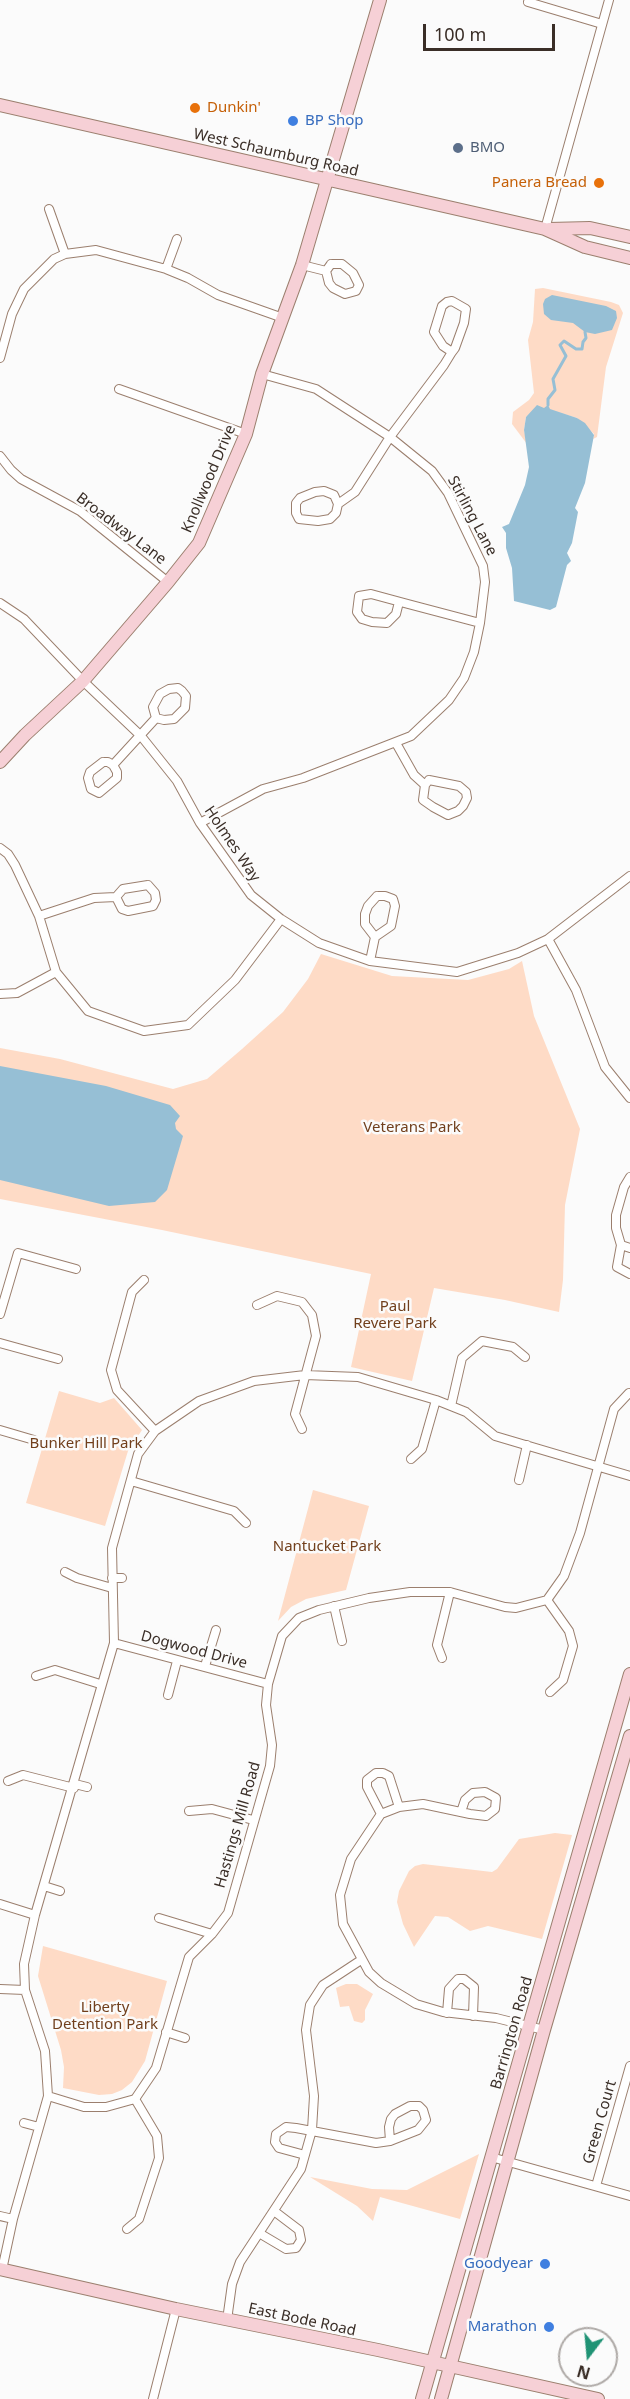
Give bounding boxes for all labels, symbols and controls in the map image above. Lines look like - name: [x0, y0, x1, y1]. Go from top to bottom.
- scale bar: [426, 12, 558, 50]
- text: 100 m: [434, 22, 486, 46]
- place label: Dunkin': [207, 99, 261, 117]
- marker: Dunkin': [188, 101, 202, 115]
- place label: BP Shop: [305, 112, 364, 130]
- marker: BP Shop: [286, 114, 300, 128]
- street label: West Schaumburg Road: [192, 125, 360, 181]
- place label: BMO: [470, 139, 505, 157]
- marker: BMO: [451, 141, 465, 155]
- place label: Panera Bread: [492, 174, 587, 192]
- marker: Panera Bread: [592, 176, 606, 190]
- street label: Knollwood Drive: [178, 422, 240, 536]
- street label: Stirling Lane: [443, 473, 501, 559]
- street label: Broadway Lane: [72, 489, 170, 569]
- street label: Holmes Way: [200, 803, 264, 885]
- park label: Veterans Park: [363, 1119, 461, 1137]
- park label: Paul Revere Park: [353, 1298, 437, 1333]
- park label: Bunker Hill Park: [29, 1435, 143, 1453]
- park label: Nantucket Park: [273, 1538, 381, 1556]
- street label: Dogwood Drive: [139, 1627, 249, 1673]
- street label: Hastings Mill Road: [211, 1760, 265, 1890]
- street label: Barrington Road: [487, 1974, 537, 2092]
- park label: Liberty Detention Park: [52, 1999, 158, 2034]
- street label: Green Court: [579, 2078, 621, 2166]
- place label: Goodyear: [464, 2255, 533, 2273]
- marker: Goodyear: [538, 2257, 552, 2271]
- street label: East Bode Road: [246, 2300, 358, 2340]
- place label: Marathon: [468, 2318, 537, 2336]
- marker: Marathon: [542, 2320, 556, 2334]
- north arrow: [558, 2327, 618, 2387]
- text: N: [574, 2360, 593, 2385]

